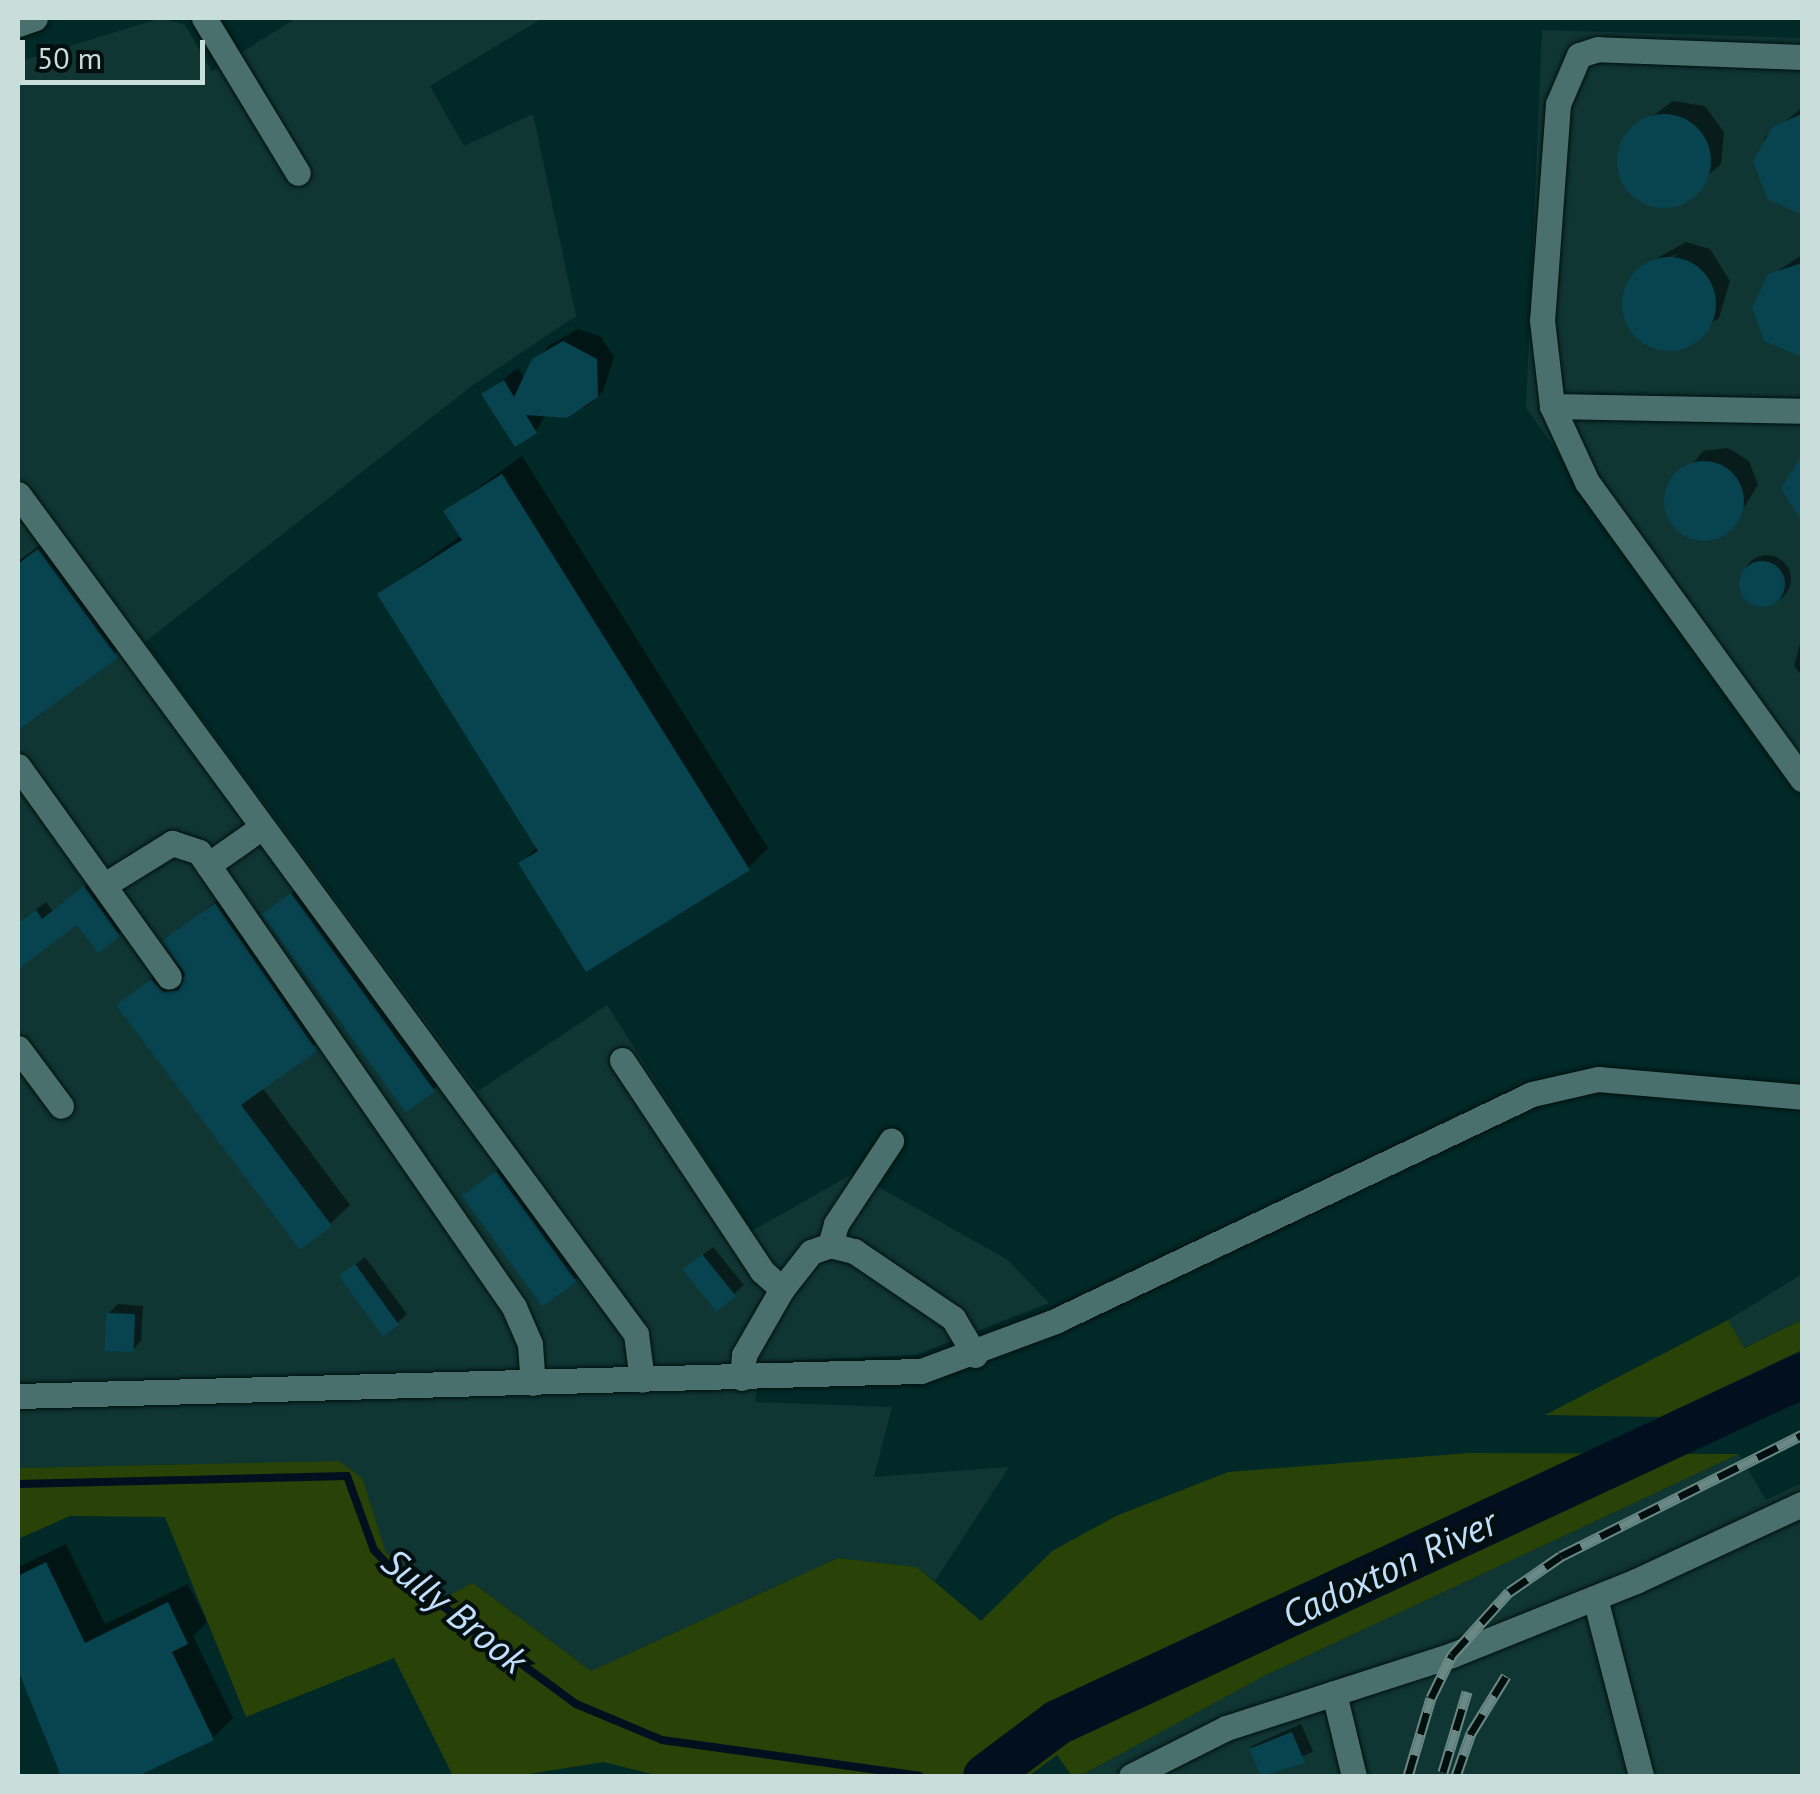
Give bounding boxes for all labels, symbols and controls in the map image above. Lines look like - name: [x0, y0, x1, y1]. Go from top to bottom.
- scale bar: [25, 20, 210, 82]
- text: 50 m: [37, 38, 102, 77]
- water label: Cadoxton River: [1275, 1498, 1503, 1638]
- water label: Sully Brook: [373, 1537, 537, 1683]

